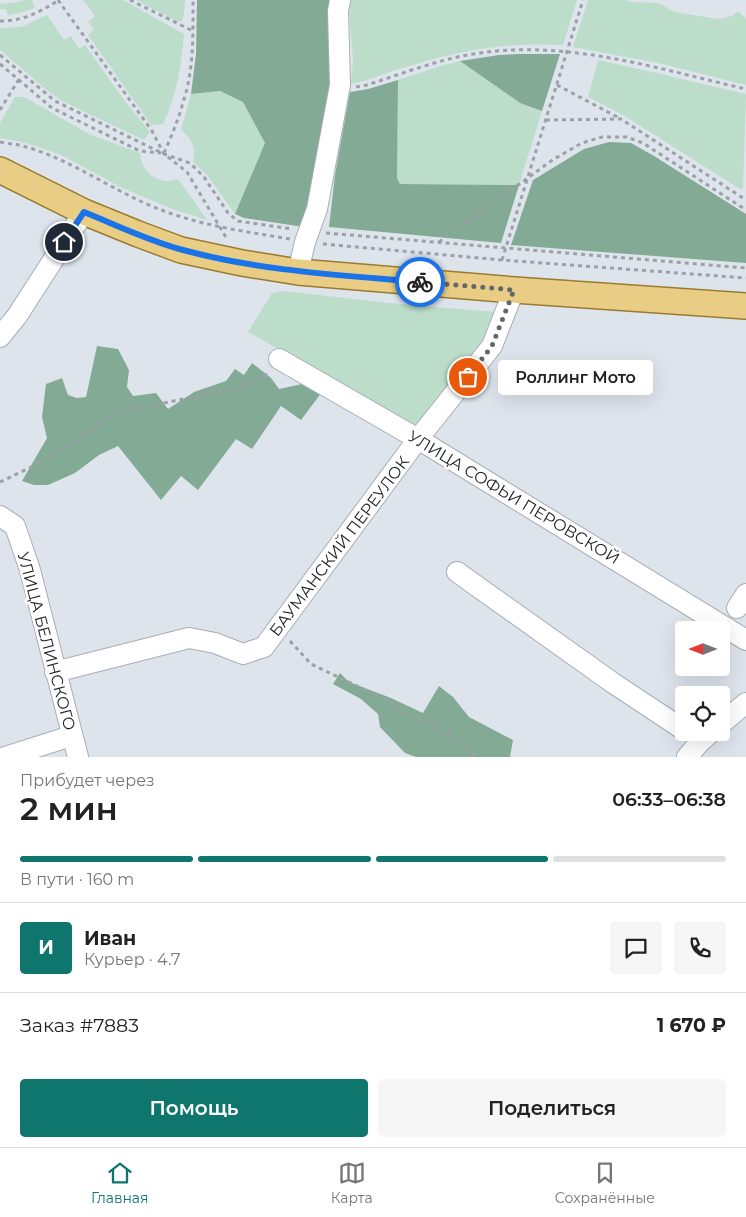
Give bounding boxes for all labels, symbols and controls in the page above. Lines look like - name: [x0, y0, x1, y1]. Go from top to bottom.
- pin: [43, 221, 85, 263]
- icon: home: [50, 228, 78, 256]
- courier: [395, 257, 445, 307]
- icon: bike: [406, 268, 434, 296]
- pin: [447, 356, 489, 398]
- callout: Роллинг Мото: [498, 360, 653, 394]
- icon: bag: [454, 363, 482, 391]
- text: Роллинг Мото: [515, 368, 636, 387]
- street label: УЛИЦА СОФЬИ ПЕРОВСКОЙ: [405, 427, 623, 568]
- street label: БАУМАНСКИЙ ПЕРЕУЛОК: [266, 453, 413, 640]
- street label: УЛИЦА БЕЛИНСКОГО: [14, 550, 79, 732]
- north arrow: [675, 621, 730, 676]
- map controls: [675, 621, 730, 741]
- button: locate: [675, 686, 730, 741]
- text: Прибудет через: [20, 771, 155, 790]
- text: 06:33–06:38: [612, 788, 726, 811]
- text: 2 мин: [20, 789, 118, 828]
- text: В пути · 160 m: [20, 870, 134, 889]
- button: chat: [610, 922, 662, 974]
- button: phone: [674, 922, 726, 974]
- text: Иван: [84, 927, 136, 950]
- text: И: [38, 936, 54, 959]
- text: Курьер · 4.7: [84, 950, 181, 969]
- text: Заказ #7883: [20, 1014, 139, 1037]
- text: 1 670 ₽: [657, 1014, 726, 1037]
- button: Помощь: [20, 1079, 368, 1137]
- button: Поделиться: [378, 1079, 726, 1137]
- tab: Главная: [91, 1159, 149, 1207]
- tab: Карта: [331, 1159, 373, 1207]
- tab: Сохранённые: [555, 1159, 655, 1207]

